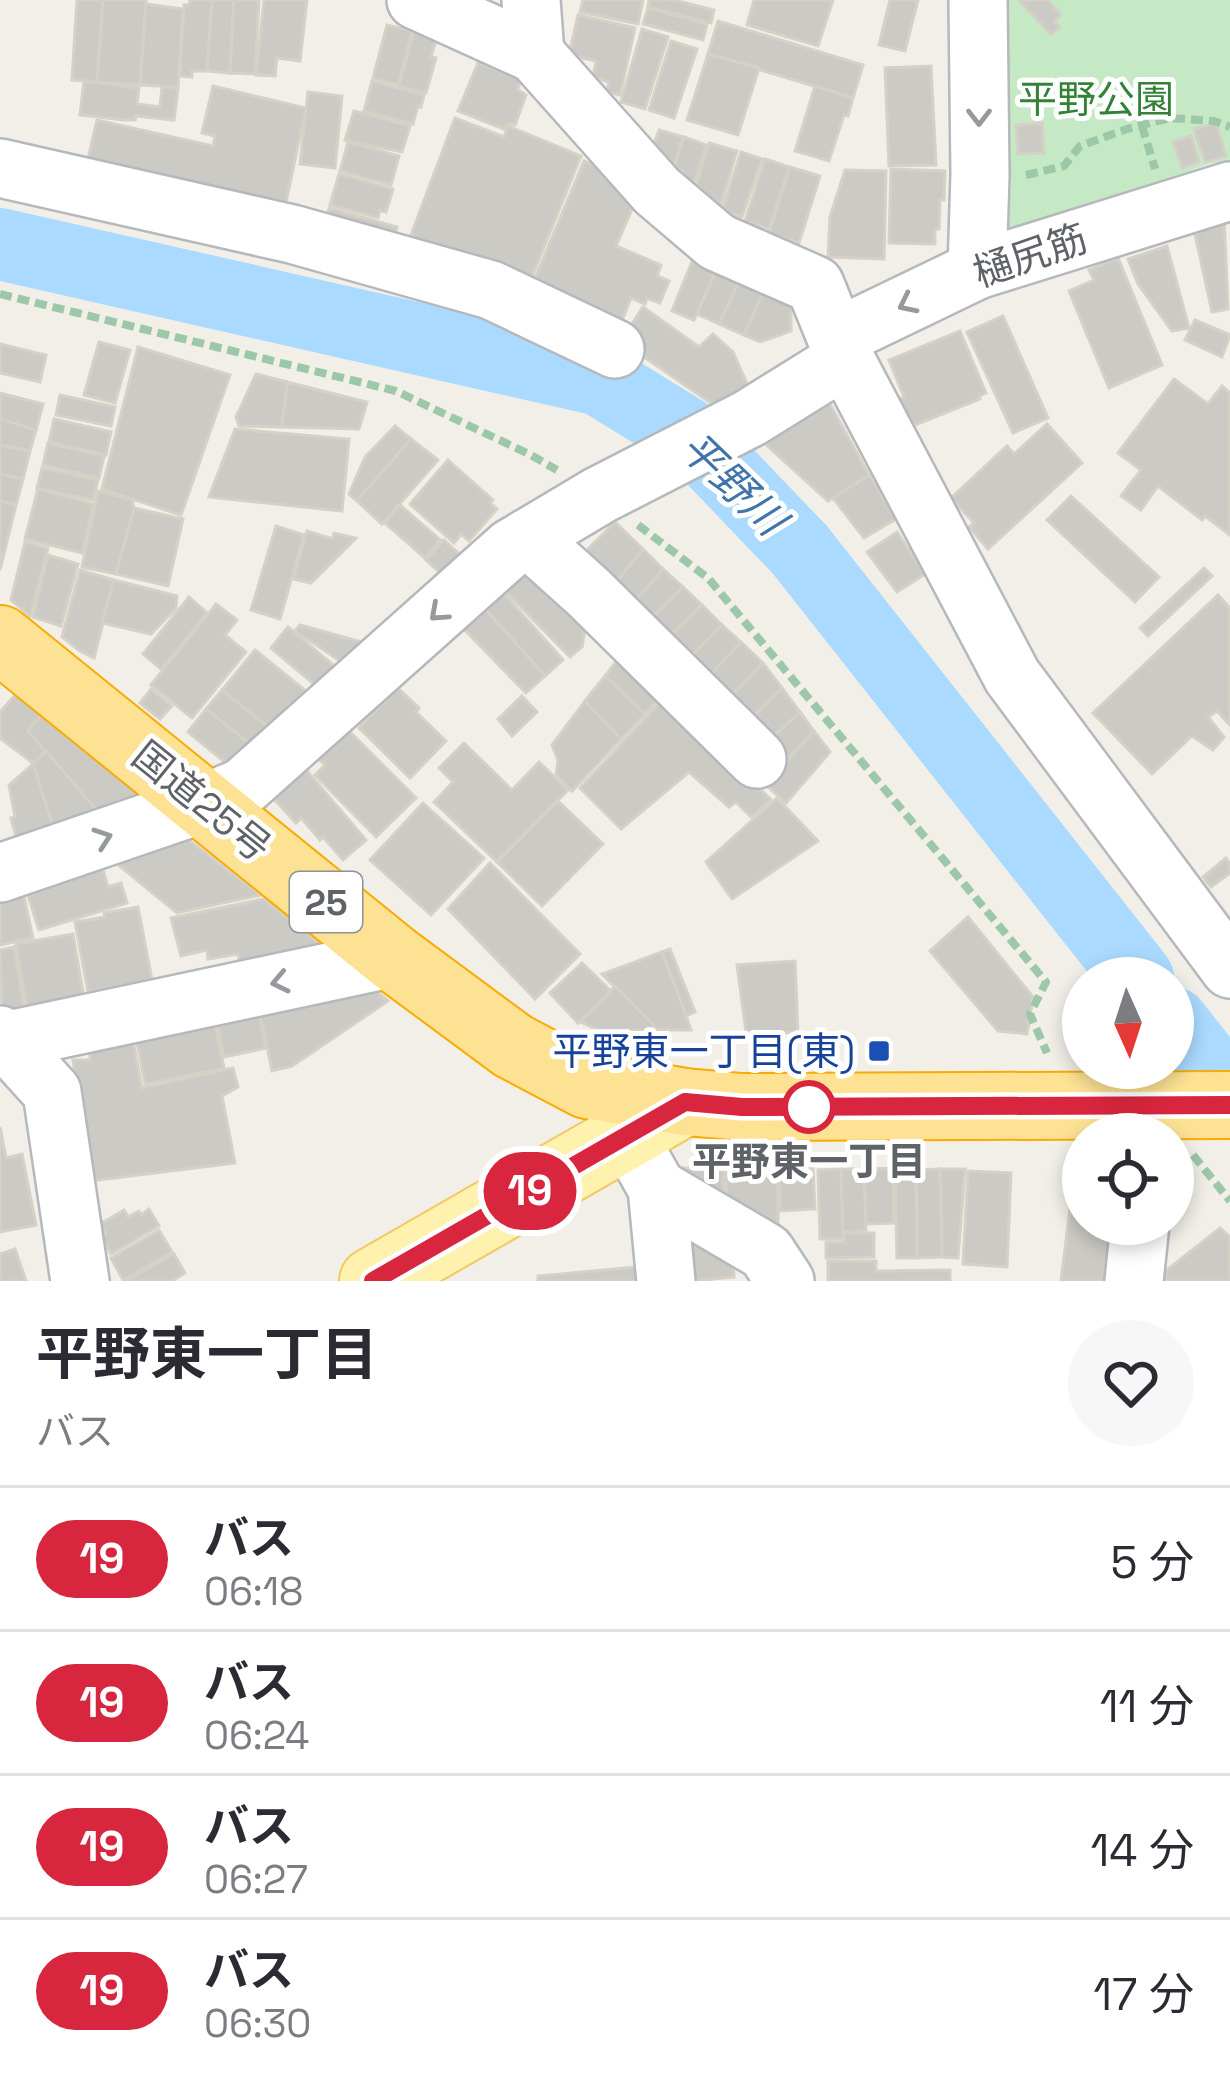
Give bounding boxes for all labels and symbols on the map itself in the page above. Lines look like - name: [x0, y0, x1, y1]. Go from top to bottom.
- park label: 平野公園: [1018, 75, 1174, 124]
- one-way arrow: [966, 108, 992, 127]
- street label: 樋尻筋: [967, 213, 1093, 298]
- one-way arrow: [898, 290, 919, 313]
- water label: 平野川: [669, 421, 799, 549]
- one-way arrow: [431, 599, 452, 620]
- street label: 国道25号: [123, 731, 281, 872]
- one-way arrow: [91, 828, 112, 852]
- road number: 25: [290, 872, 362, 932]
- north arrow: [1062, 957, 1194, 1089]
- one-way arrow: [270, 969, 290, 994]
- place label: 平野東一丁目(東): [553, 1027, 855, 1076]
- marker: 平野東一丁目(東): [866, 1038, 892, 1064]
- marker: 平野東一丁目: [784, 1082, 834, 1132]
- place label: 平野東一丁目: [692, 1137, 926, 1186]
- line badge: 19: [476, 1152, 584, 1230]

